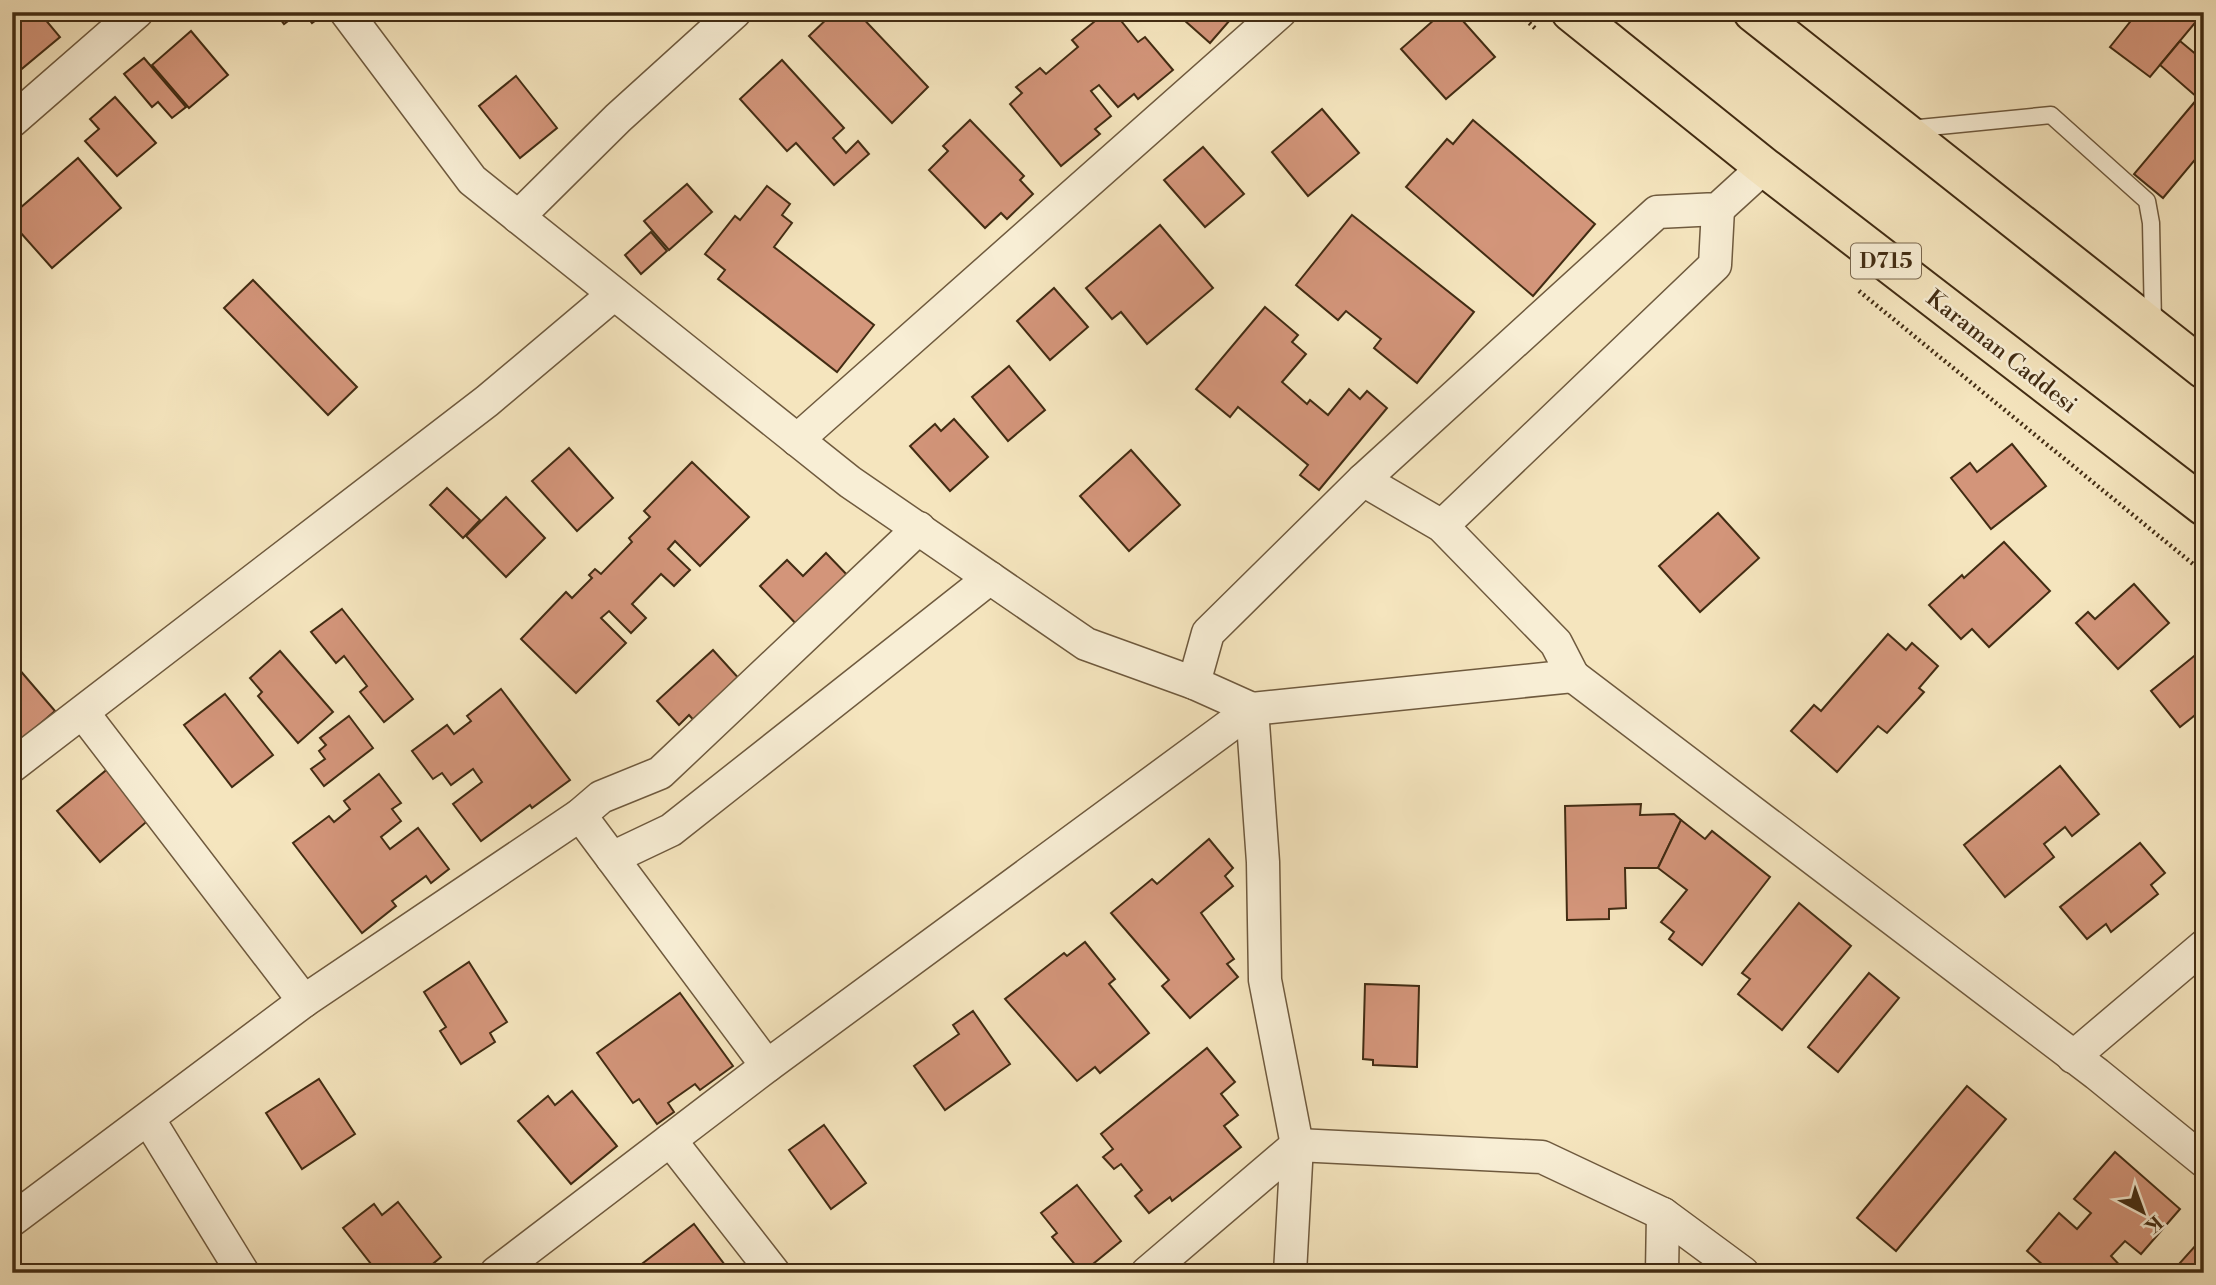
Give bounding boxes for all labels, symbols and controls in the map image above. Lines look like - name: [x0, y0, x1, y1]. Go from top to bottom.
- road number: D715: [1851, 244, 1921, 278]
- street label: Karaman Caddesi: [1920, 284, 2082, 419]
- north arrow: [2108, 1176, 2178, 1246]
- text: K: [2139, 1210, 2167, 1239]

